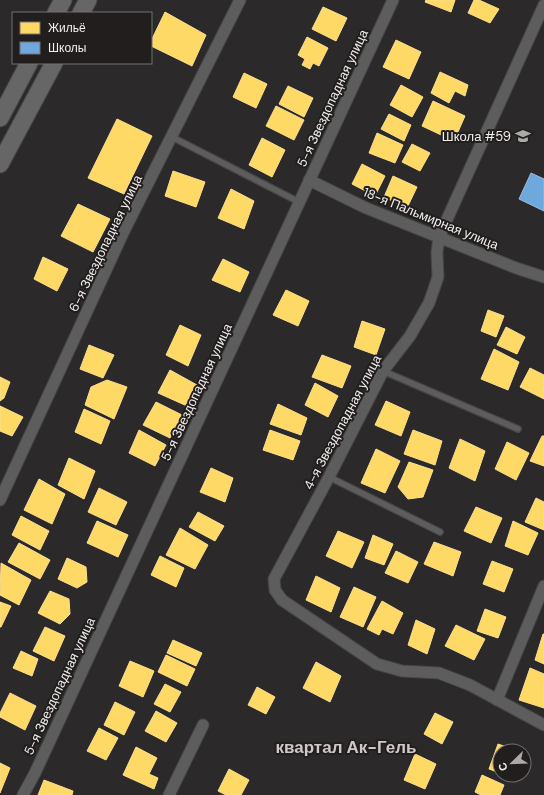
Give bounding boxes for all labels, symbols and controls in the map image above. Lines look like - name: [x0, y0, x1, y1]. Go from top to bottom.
- legend: [12, 12, 152, 64]
- text: Жильё: [48, 20, 86, 36]
- street label: 5-я Звездопадная улица: [293, 26, 372, 170]
- text: Школы: [48, 40, 86, 56]
- school or university icon: Школа #59: [514, 127, 532, 145]
- place label: Школа #59: [442, 128, 511, 145]
- street label: 6-я Звездопадная улица: [65, 171, 146, 314]
- street label: 18-я Пальмирная улица: [361, 184, 502, 254]
- street label: 5-я Звездопадная улица: [157, 320, 236, 464]
- street label: 4-я Звездопадная улица: [300, 351, 386, 492]
- street label: 5-я Звездопадная улица: [20, 614, 99, 758]
- district label: квартал Ак-Гель: [276, 736, 416, 758]
- north arrow: [492, 743, 532, 783]
- text: С: [495, 760, 511, 773]

